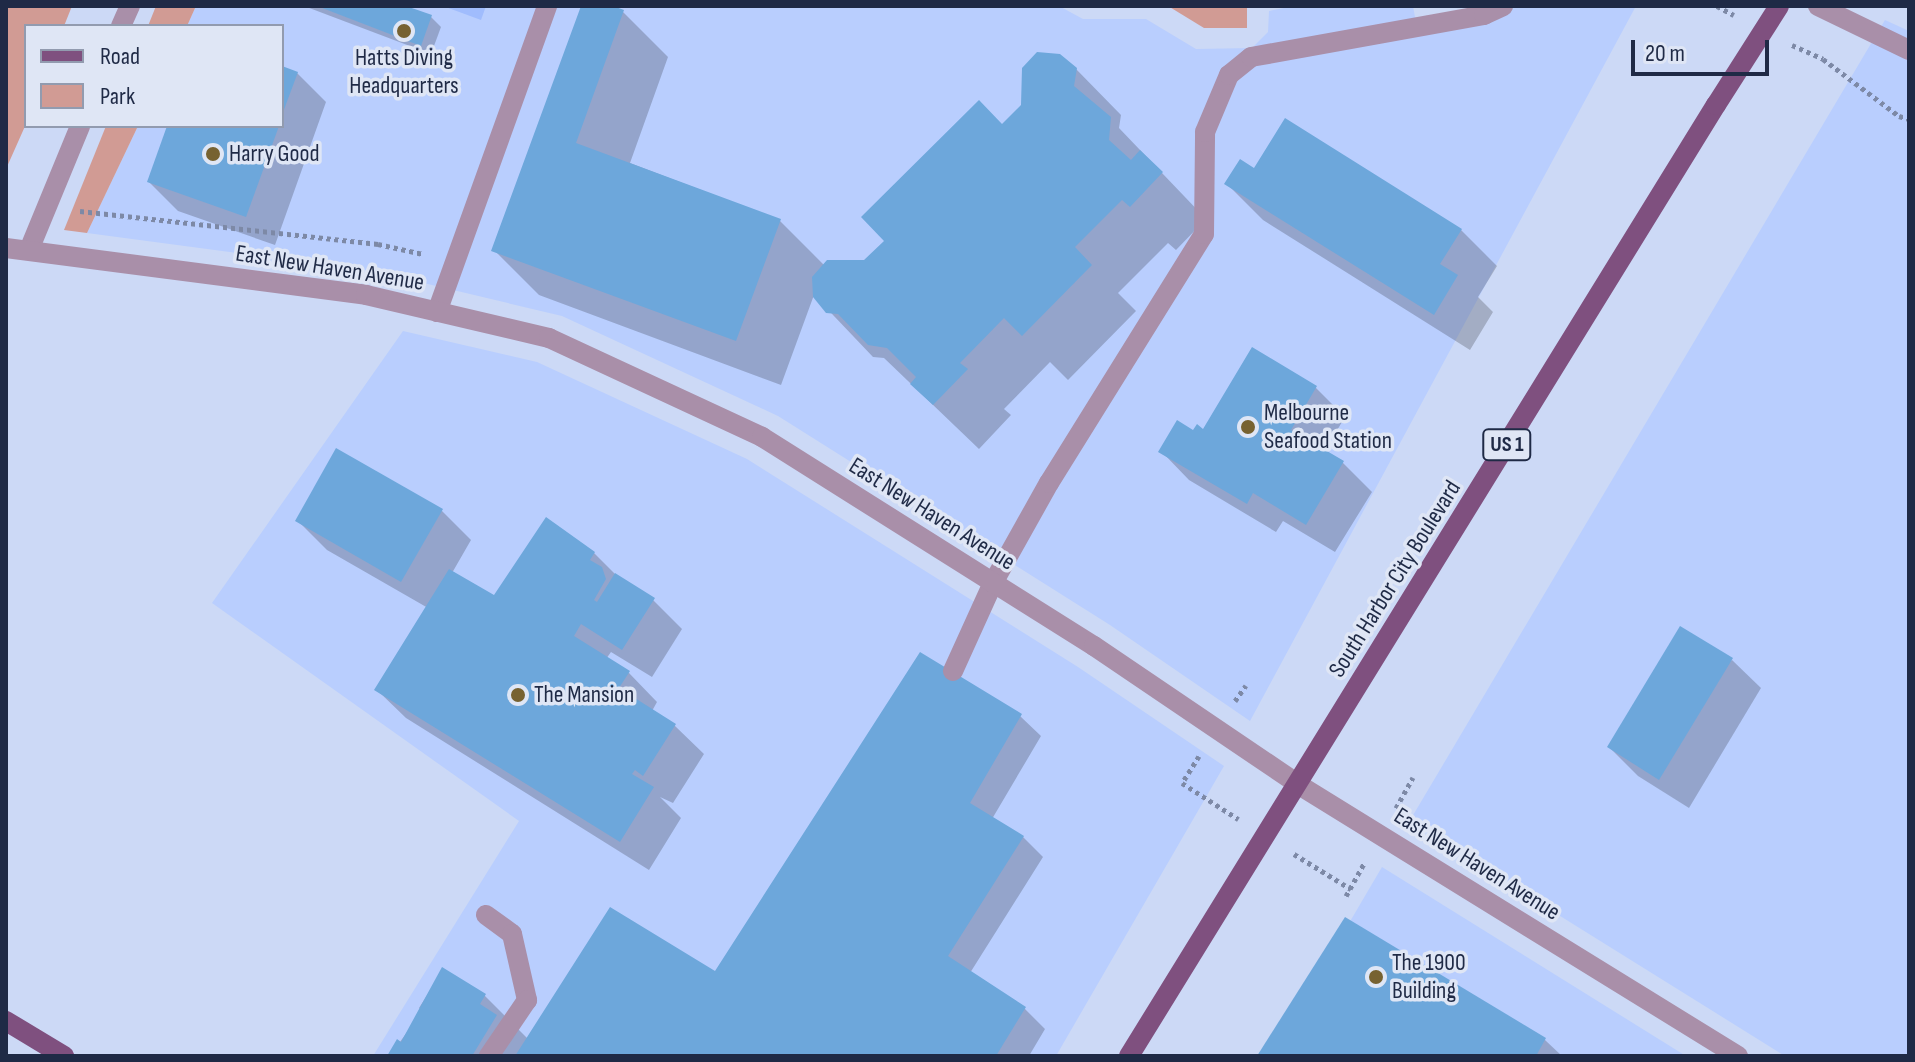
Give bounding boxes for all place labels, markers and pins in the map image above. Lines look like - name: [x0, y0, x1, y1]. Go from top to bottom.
- marker: Hatts Diving Headquarters: [395, 22, 413, 40]
- place label: Hatts Diving Headquarters: [349, 44, 459, 100]
- place label: Harry Good: [229, 140, 319, 168]
- marker: Harry Good: [204, 145, 222, 163]
- place label: Melbourne Seafood Station: [1264, 399, 1392, 455]
- marker: Melbourne Seafood Station: [1239, 418, 1257, 436]
- place label: The Mansion: [534, 681, 634, 709]
- marker: The Mansion: [509, 686, 527, 704]
- place label: The 1900 Building: [1392, 949, 1466, 1005]
- marker: The 1900 Building: [1367, 968, 1385, 986]

